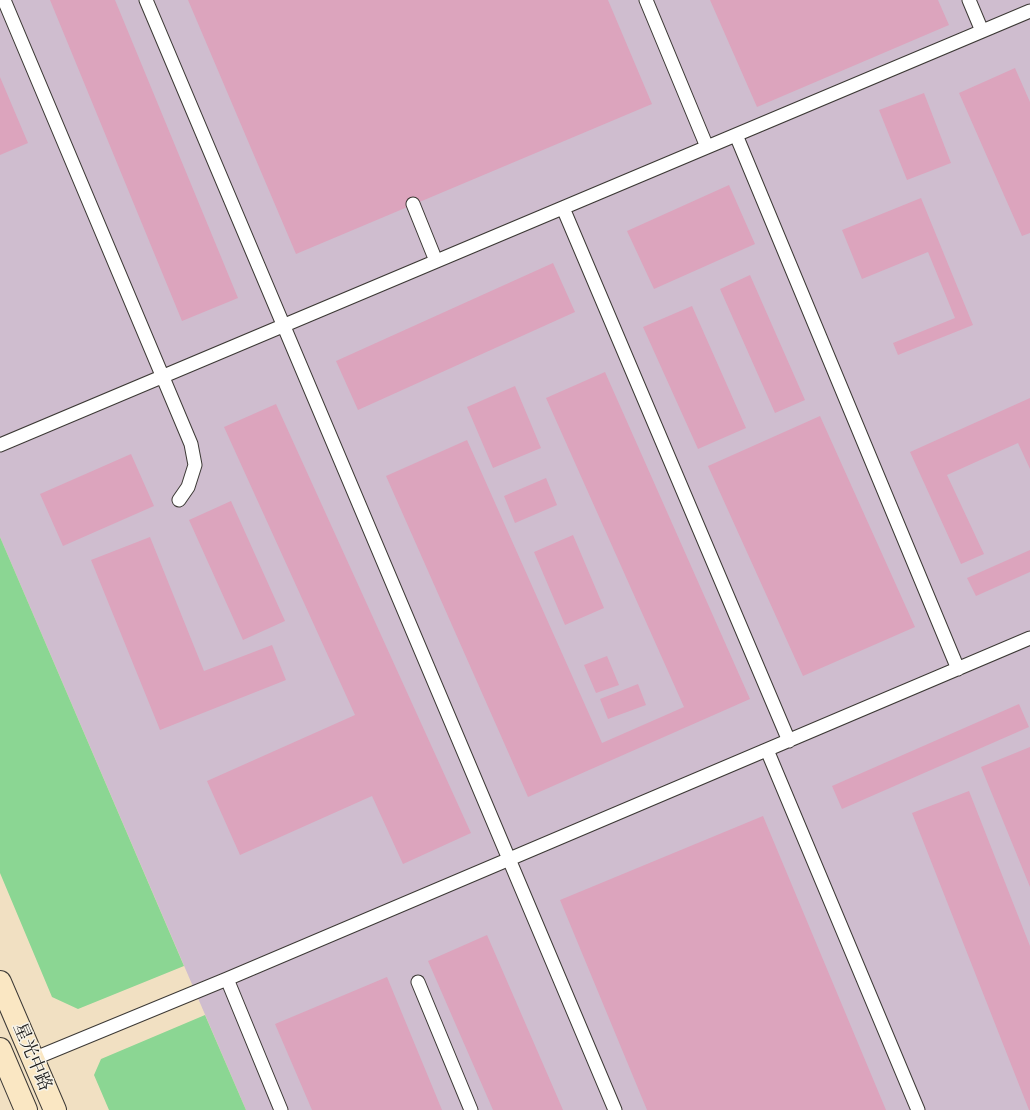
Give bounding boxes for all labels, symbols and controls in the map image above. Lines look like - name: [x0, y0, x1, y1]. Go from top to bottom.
- street label: 星光中路: [8, 1020, 56, 1094]

